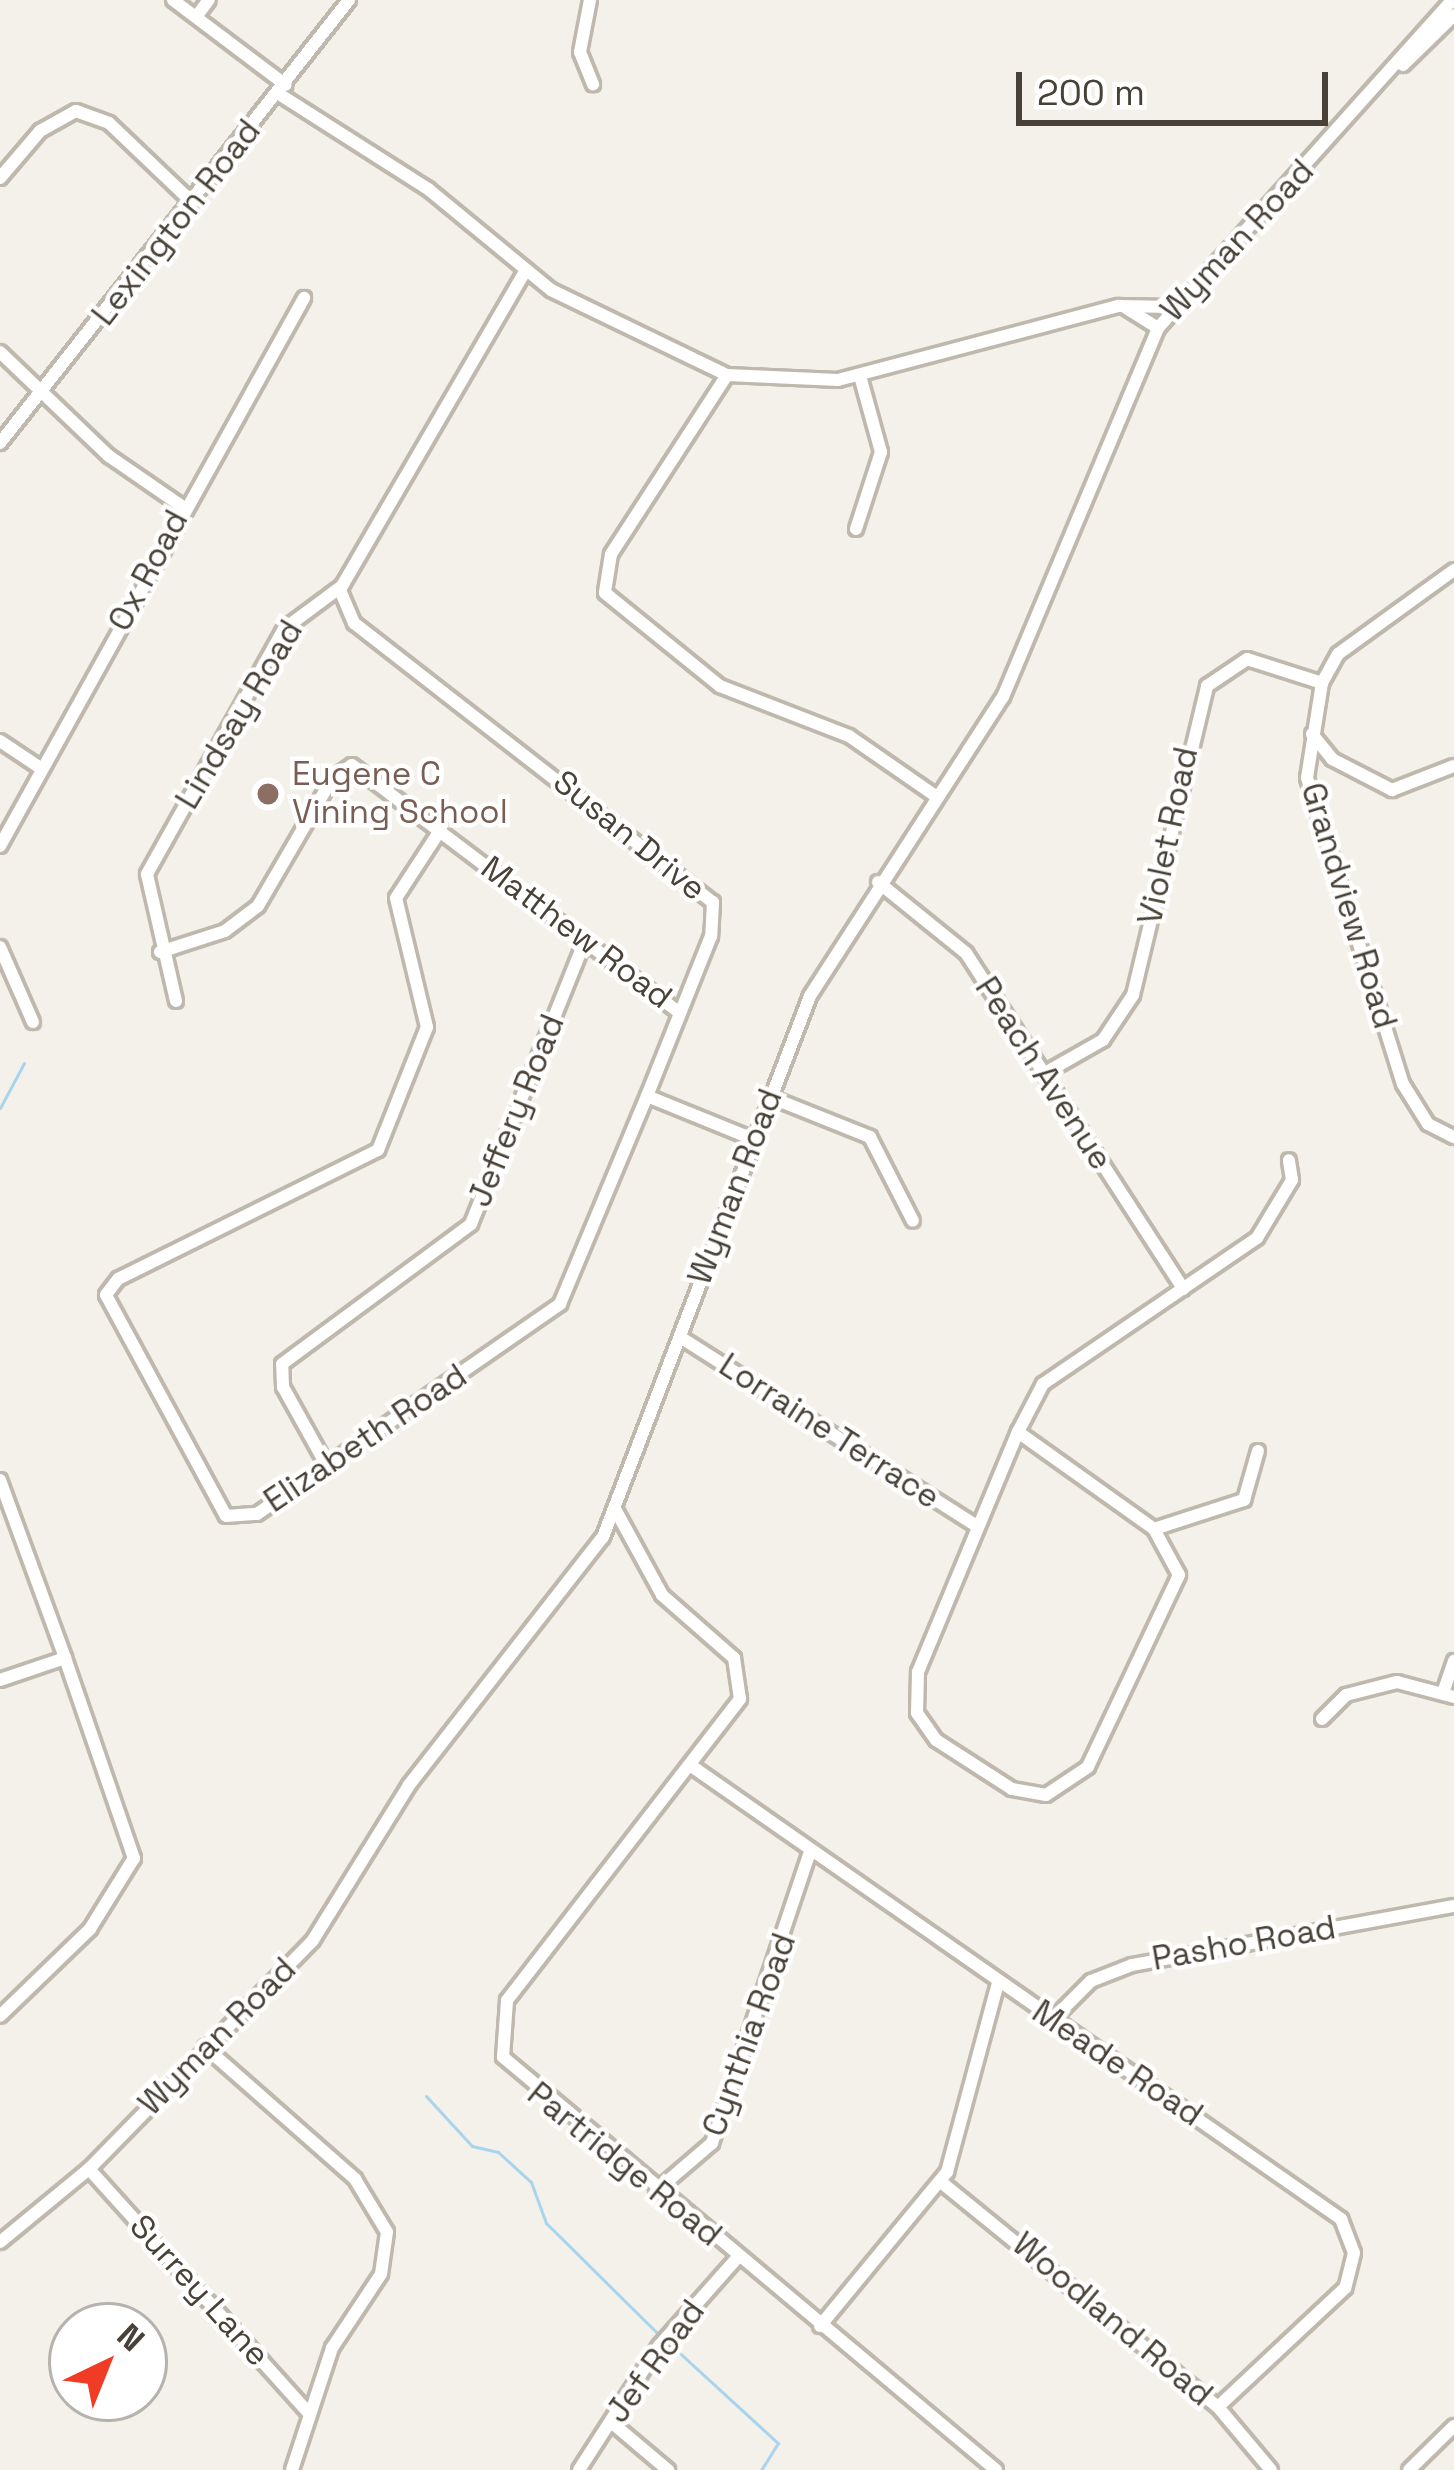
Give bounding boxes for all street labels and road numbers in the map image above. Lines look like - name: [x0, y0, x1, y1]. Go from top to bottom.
- street label: Lexington Road: [84, 112, 270, 334]
- street label: Wyman Road: [1153, 152, 1323, 330]
- street label: Ox Road: [101, 504, 197, 638]
- street label: Lindsay Road: [168, 613, 312, 817]
- street label: Violet Road: [1131, 744, 1207, 928]
- street label: Susan Drive: [545, 763, 713, 909]
- street label: Grandview Road: [1292, 778, 1404, 1034]
- street label: Matthew Road: [473, 848, 679, 1018]
- street label: Peach Avenue: [966, 970, 1120, 1178]
- street label: Jeffery Road: [460, 1009, 574, 1213]
- street label: Wyman Road: [681, 1084, 791, 1290]
- street label: Lorraine Terrace: [711, 1346, 947, 1518]
- street label: Elizabeth Road: [257, 1357, 475, 1521]
- street label: Pasho Road: [1149, 1908, 1339, 1980]
- street label: Cynthia Road: [695, 1928, 805, 2142]
- street label: Wyman Road: [131, 1950, 305, 2124]
- street label: Meade Road: [1024, 1993, 1210, 2135]
- street label: Partridge Road: [519, 2075, 729, 2255]
- street label: Surrey Lane: [121, 2207, 277, 2375]
- street label: Woodland Road: [1004, 2225, 1220, 2415]
- street label: Jef Road: [598, 2293, 714, 2431]

